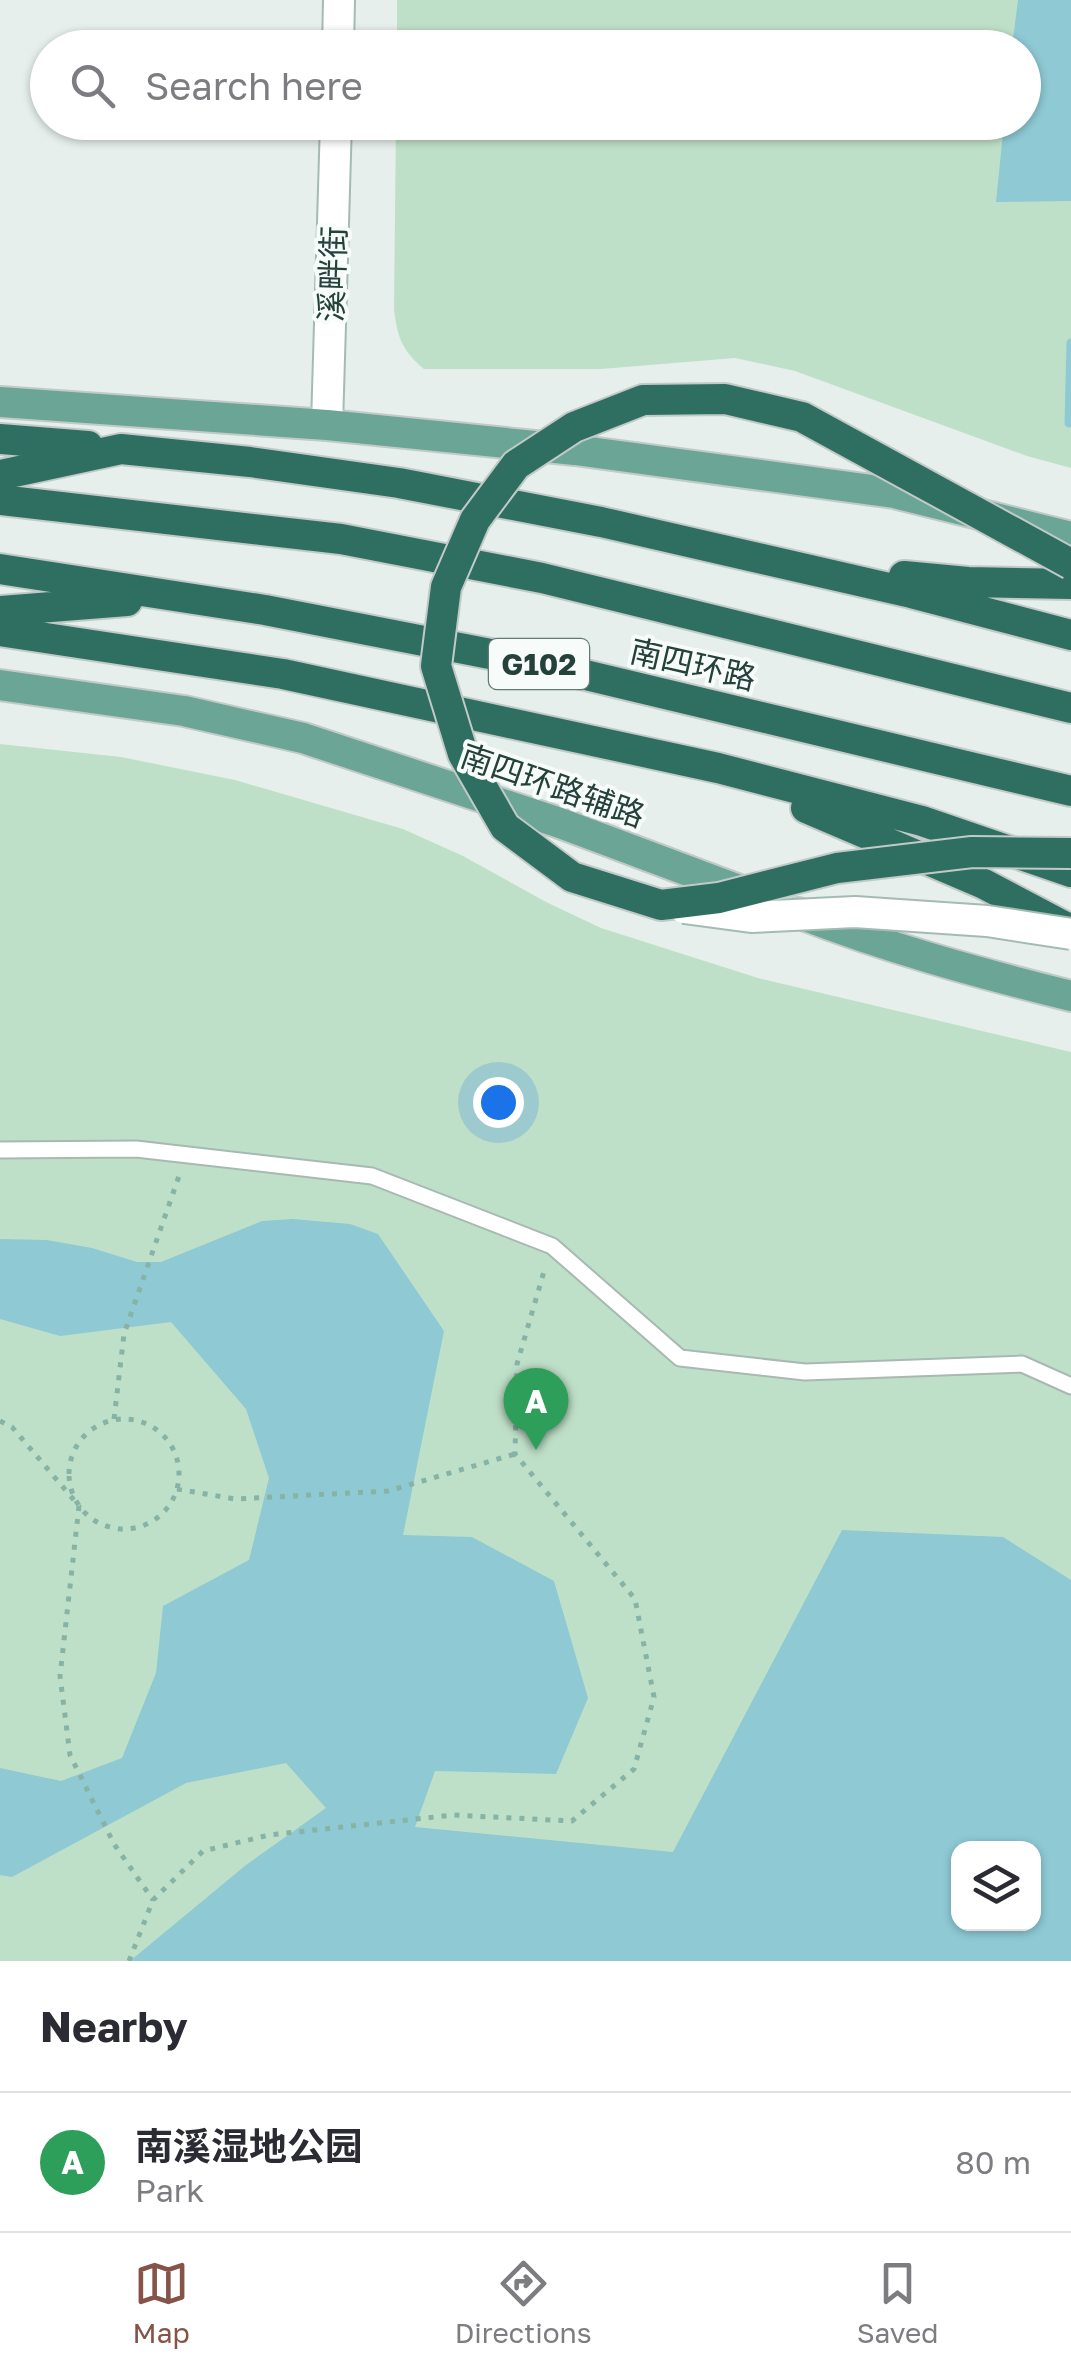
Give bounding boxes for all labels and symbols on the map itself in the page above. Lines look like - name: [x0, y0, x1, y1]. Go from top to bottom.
- street label: 溪畔街: [311, 225, 353, 323]
- street label: 南四环路: [626, 631, 760, 697]
- road number: G102: [489, 639, 589, 689]
- street label: 南四环路辅路: [456, 736, 650, 834]
- your location: [473, 1077, 524, 1128]
- pin: A: [504, 1368, 568, 1450]

